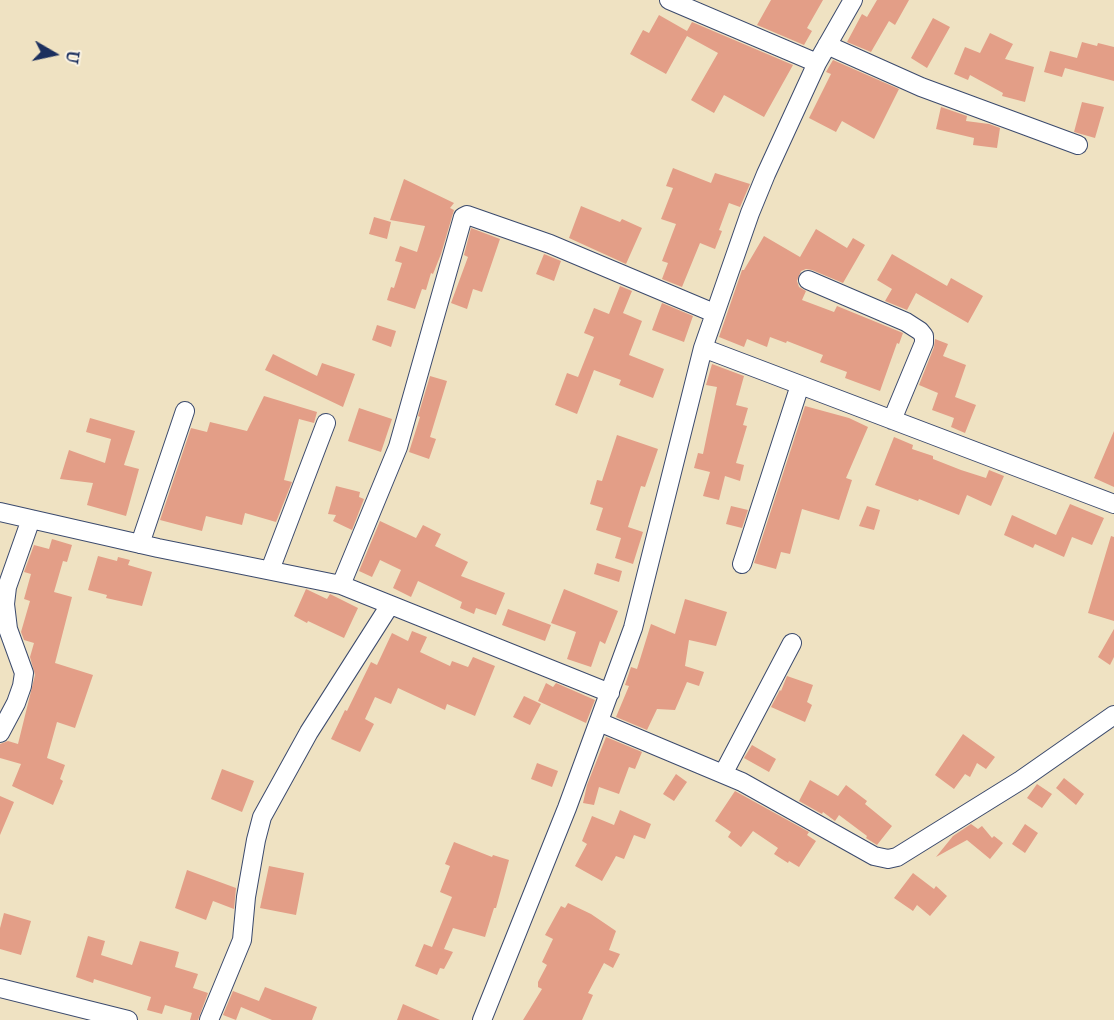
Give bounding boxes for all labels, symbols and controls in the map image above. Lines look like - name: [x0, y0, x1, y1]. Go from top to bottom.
- north arrow: [24, 24, 84, 84]
- text: U: [62, 49, 83, 65]

